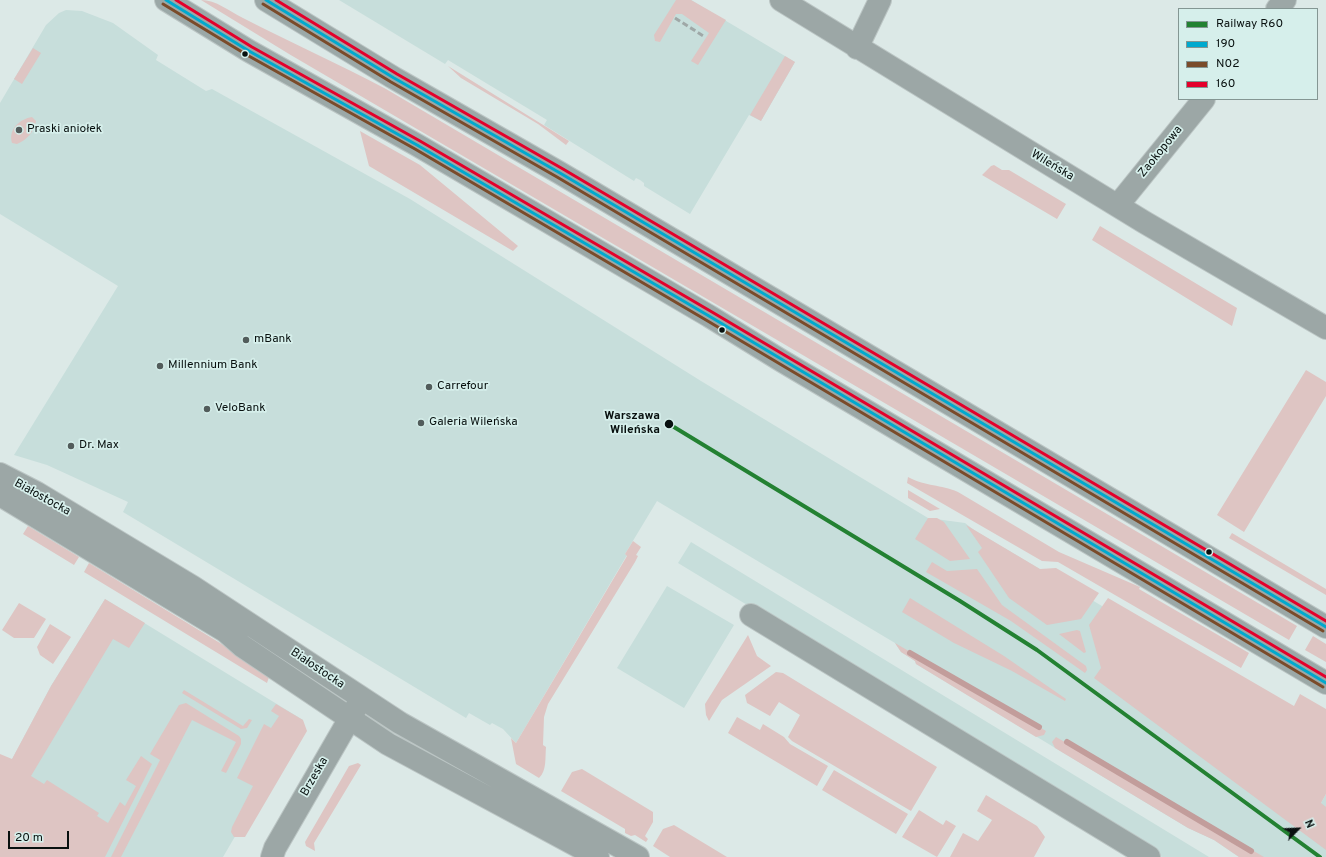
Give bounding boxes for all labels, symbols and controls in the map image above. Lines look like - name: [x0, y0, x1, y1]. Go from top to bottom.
- legend: [1178, 8, 1318, 100]
- text: Railway R60: [1216, 16, 1283, 32]
- text: 190: [1216, 36, 1235, 52]
- unlabelled marker: [240, 49, 250, 59]
- text: N02: [1216, 56, 1240, 72]
- text: 160: [1216, 76, 1235, 92]
- place label: Praski aniołek: [27, 123, 102, 137]
- street label: Zaokopowa: [1136, 123, 1186, 181]
- marker: Praski aniołek: [14, 125, 24, 135]
- street label: Wileńska: [1028, 148, 1076, 184]
- unlabelled marker: [717, 325, 727, 335]
- place label: mBank: [254, 333, 292, 347]
- marker: mBank: [241, 335, 251, 345]
- place label: Millennium Bank: [168, 359, 258, 373]
- marker: Millennium Bank: [155, 361, 165, 371]
- place label: Carrefour: [437, 380, 488, 394]
- marker: Carrefour: [424, 382, 434, 392]
- place label: VeloBank: [215, 402, 266, 416]
- marker: VeloBank: [202, 404, 212, 414]
- place label: Warszawa Wileńska: [604, 410, 660, 438]
- place label: Galeria Wileńska: [429, 416, 518, 430]
- marker: Galeria Wileńska: [416, 418, 426, 428]
- marker: Warszawa Wileńska: [663, 418, 675, 430]
- place label: Dr. Max: [79, 439, 119, 453]
- marker: Dr. Max: [66, 441, 76, 451]
- street label: Białostocka: [11, 477, 73, 519]
- unlabelled marker: [1204, 547, 1214, 557]
- street label: Białostocka: [287, 646, 347, 692]
- street label: Brzeska: [298, 755, 332, 799]
- north arrow: [1278, 809, 1318, 849]
- text: N: [1301, 818, 1317, 831]
- scale bar: [10, 823, 71, 849]
- text: 20 m: [15, 830, 43, 846]

